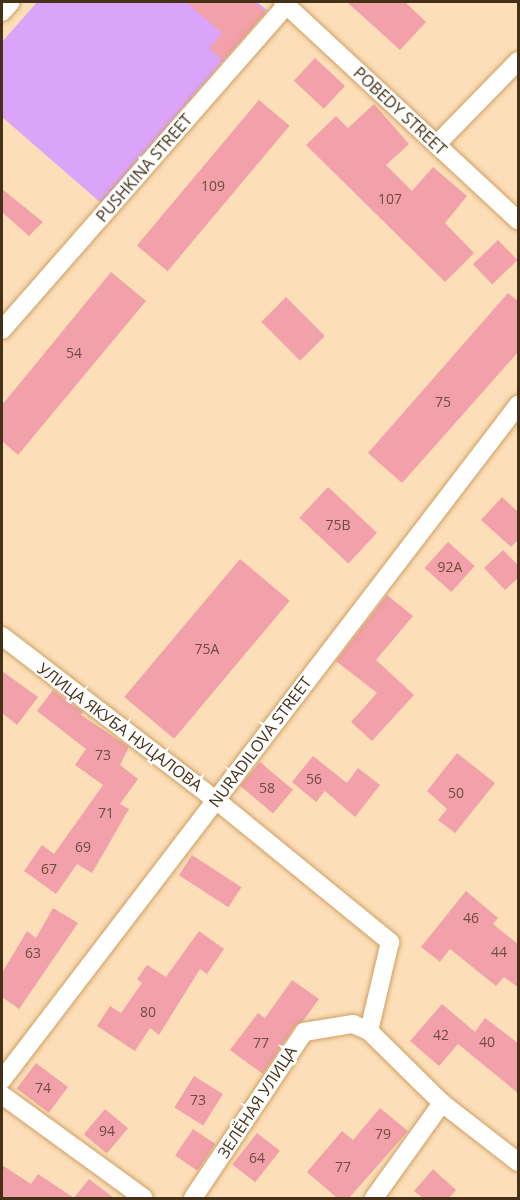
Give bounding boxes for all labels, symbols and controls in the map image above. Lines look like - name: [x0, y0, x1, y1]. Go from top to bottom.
- street label: POBEDY STREET: [350, 63, 450, 159]
- street label: PUSHKINA STREET: [92, 110, 196, 226]
- house number: 109: [201, 178, 225, 194]
- house number: 107: [378, 191, 402, 207]
- house number: 54: [66, 345, 82, 361]
- house number: 75: [435, 394, 451, 410]
- house number: 75В: [325, 517, 351, 533]
- house number: 92А: [438, 559, 462, 575]
- house number: 75А: [195, 641, 219, 657]
- street label: УЛИЦА ЯКУБА НУЦАЛОВА: [34, 659, 206, 795]
- street label: NURADILOVA STREET: [205, 673, 315, 811]
- house number: 73: [95, 747, 111, 763]
- house number: 56: [306, 771, 322, 787]
- house number: 58: [259, 780, 275, 796]
- house number: 50: [448, 785, 464, 801]
- house number: 71: [98, 805, 114, 821]
- house number: 69: [75, 839, 91, 855]
- house number: 67: [41, 861, 57, 877]
- house number: 46: [463, 910, 479, 926]
- house number: 44: [491, 944, 507, 960]
- house number: 63: [25, 945, 41, 961]
- house number: 80: [140, 1004, 156, 1020]
- house number: 42: [433, 1027, 449, 1043]
- house number: 40: [479, 1034, 495, 1050]
- house number: 77: [253, 1035, 269, 1051]
- street label: ЗЕЛЁНАЯ УЛИЦА: [214, 1042, 300, 1162]
- house number: 74: [35, 1080, 51, 1096]
- house number: 73: [190, 1092, 206, 1108]
- house number: 94: [99, 1123, 115, 1139]
- house number: 79: [375, 1126, 391, 1142]
- house number: 64: [249, 1150, 265, 1166]
- house number: 77: [335, 1159, 351, 1175]

